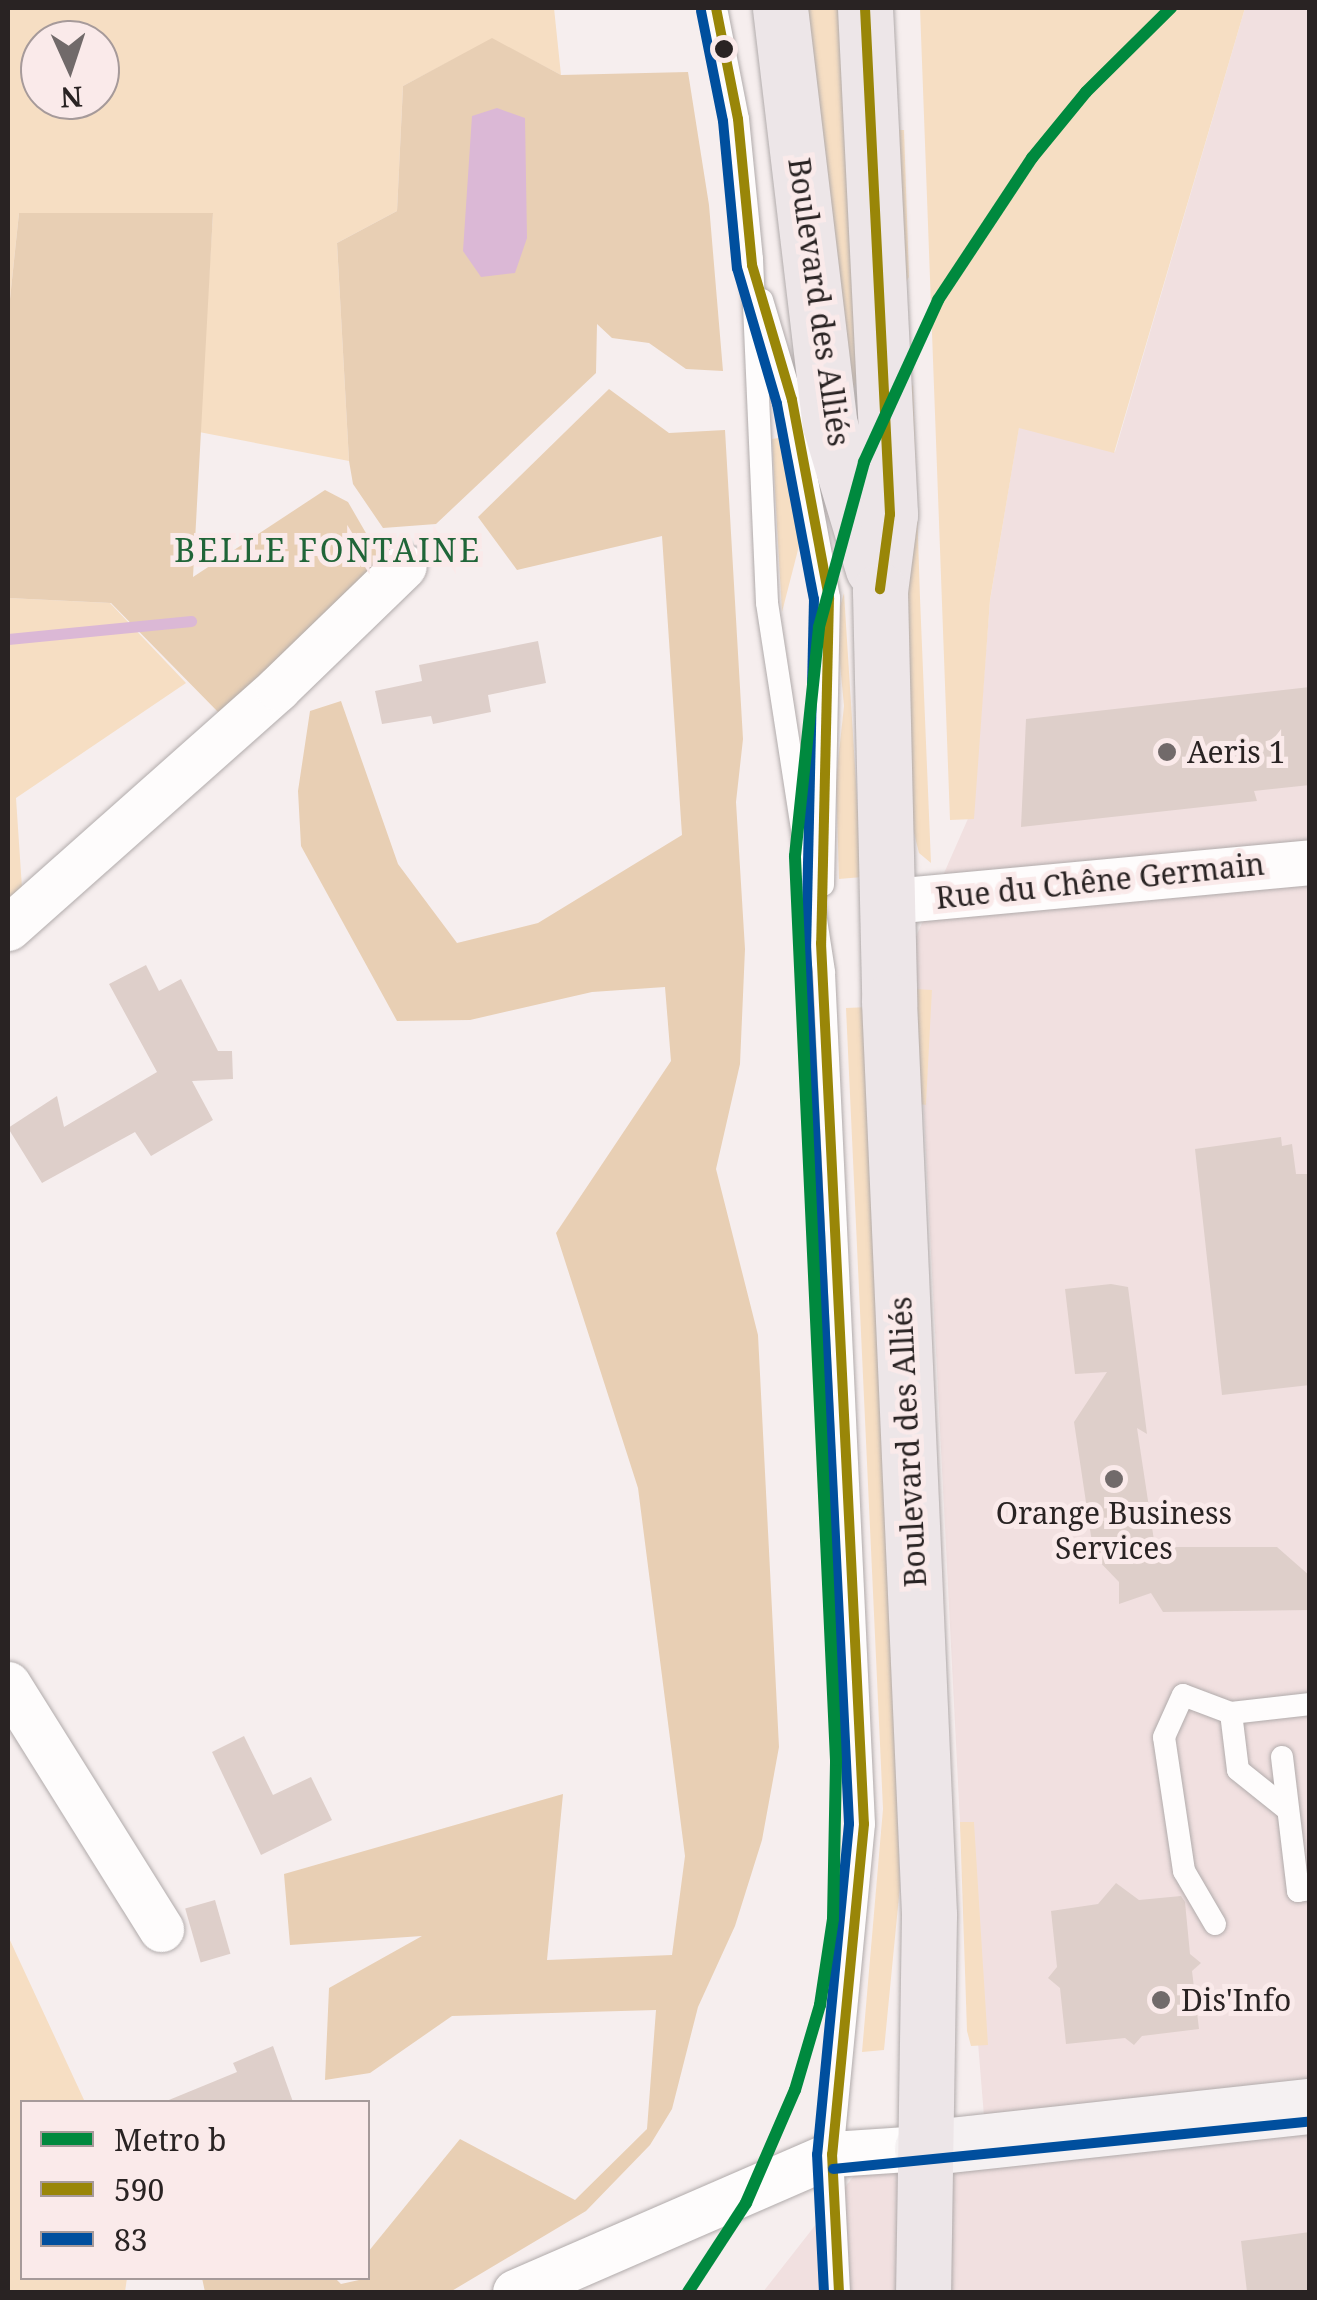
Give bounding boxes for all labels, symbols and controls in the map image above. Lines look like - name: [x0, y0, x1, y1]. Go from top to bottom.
- north arrow: [20, 20, 120, 120]
- unlabelled marker: [714, 39, 734, 59]
- text: N: [59, 78, 83, 118]
- street label: Boulevard des Alliés: [781, 156, 857, 448]
- district label: BELLE FONTAINE: [174, 531, 482, 569]
- place label: Aeris 1: [1187, 734, 1285, 770]
- marker: Aeris 1: [1156, 741, 1178, 763]
- street label: Rue du Chêne Germain: [934, 846, 1266, 916]
- street label: Boulevard des Alliés: [882, 1296, 934, 1588]
- marker: Orange Business Services: [1103, 1468, 1125, 1490]
- place label: Orange Business Services: [996, 1495, 1232, 1566]
- place label: Dis'Info: [1181, 1982, 1291, 2018]
- marker: Dis'Info: [1150, 1989, 1172, 2011]
- legend: [20, 2100, 370, 2280]
- text: Metro b: [114, 2119, 226, 2160]
- text: 590: [114, 2169, 164, 2210]
- text: 83: [114, 2219, 148, 2260]

